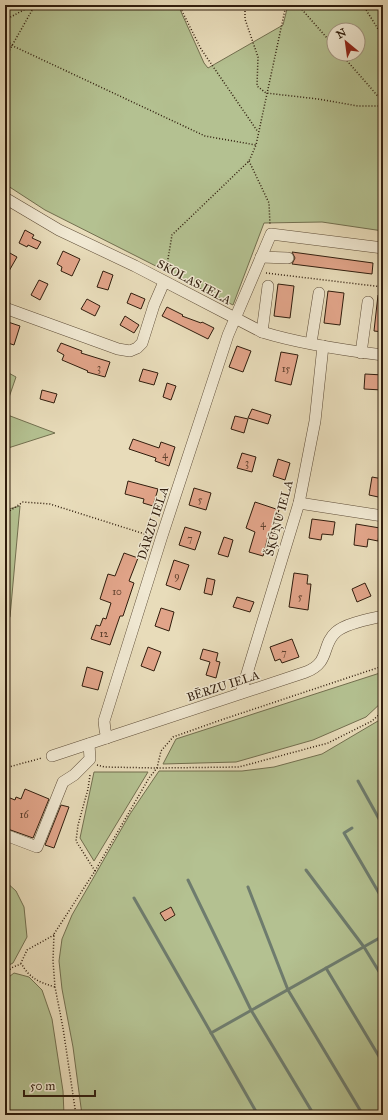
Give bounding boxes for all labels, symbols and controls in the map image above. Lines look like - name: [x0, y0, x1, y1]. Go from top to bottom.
- north arrow: [326, 22, 366, 62]
- text: N: [334, 25, 349, 42]
- street label: SKOLAS IELA: [155, 257, 233, 307]
- house number: 3: [97, 362, 101, 374]
- house number: 15: [282, 363, 291, 375]
- house number: 4: [162, 449, 168, 461]
- house number: 3: [245, 457, 249, 469]
- street label: ŠĶŪŅU IELA: [260, 478, 296, 557]
- street label: DĀRZU IELA: [135, 485, 171, 561]
- house number: 5: [198, 494, 203, 506]
- house number: 4: [260, 518, 266, 530]
- house number: 7: [187, 533, 193, 545]
- house number: 9: [174, 570, 180, 582]
- house number: 10: [112, 586, 122, 598]
- house number: 5: [298, 591, 303, 603]
- house number: 12: [100, 628, 109, 640]
- house number: 7: [281, 647, 287, 659]
- street label: BĒRZU IELA: [185, 668, 261, 704]
- house number: 16: [19, 809, 29, 821]
- scale bar: [24, 1072, 95, 1098]
- text: 50 m: [30, 1079, 55, 1093]

